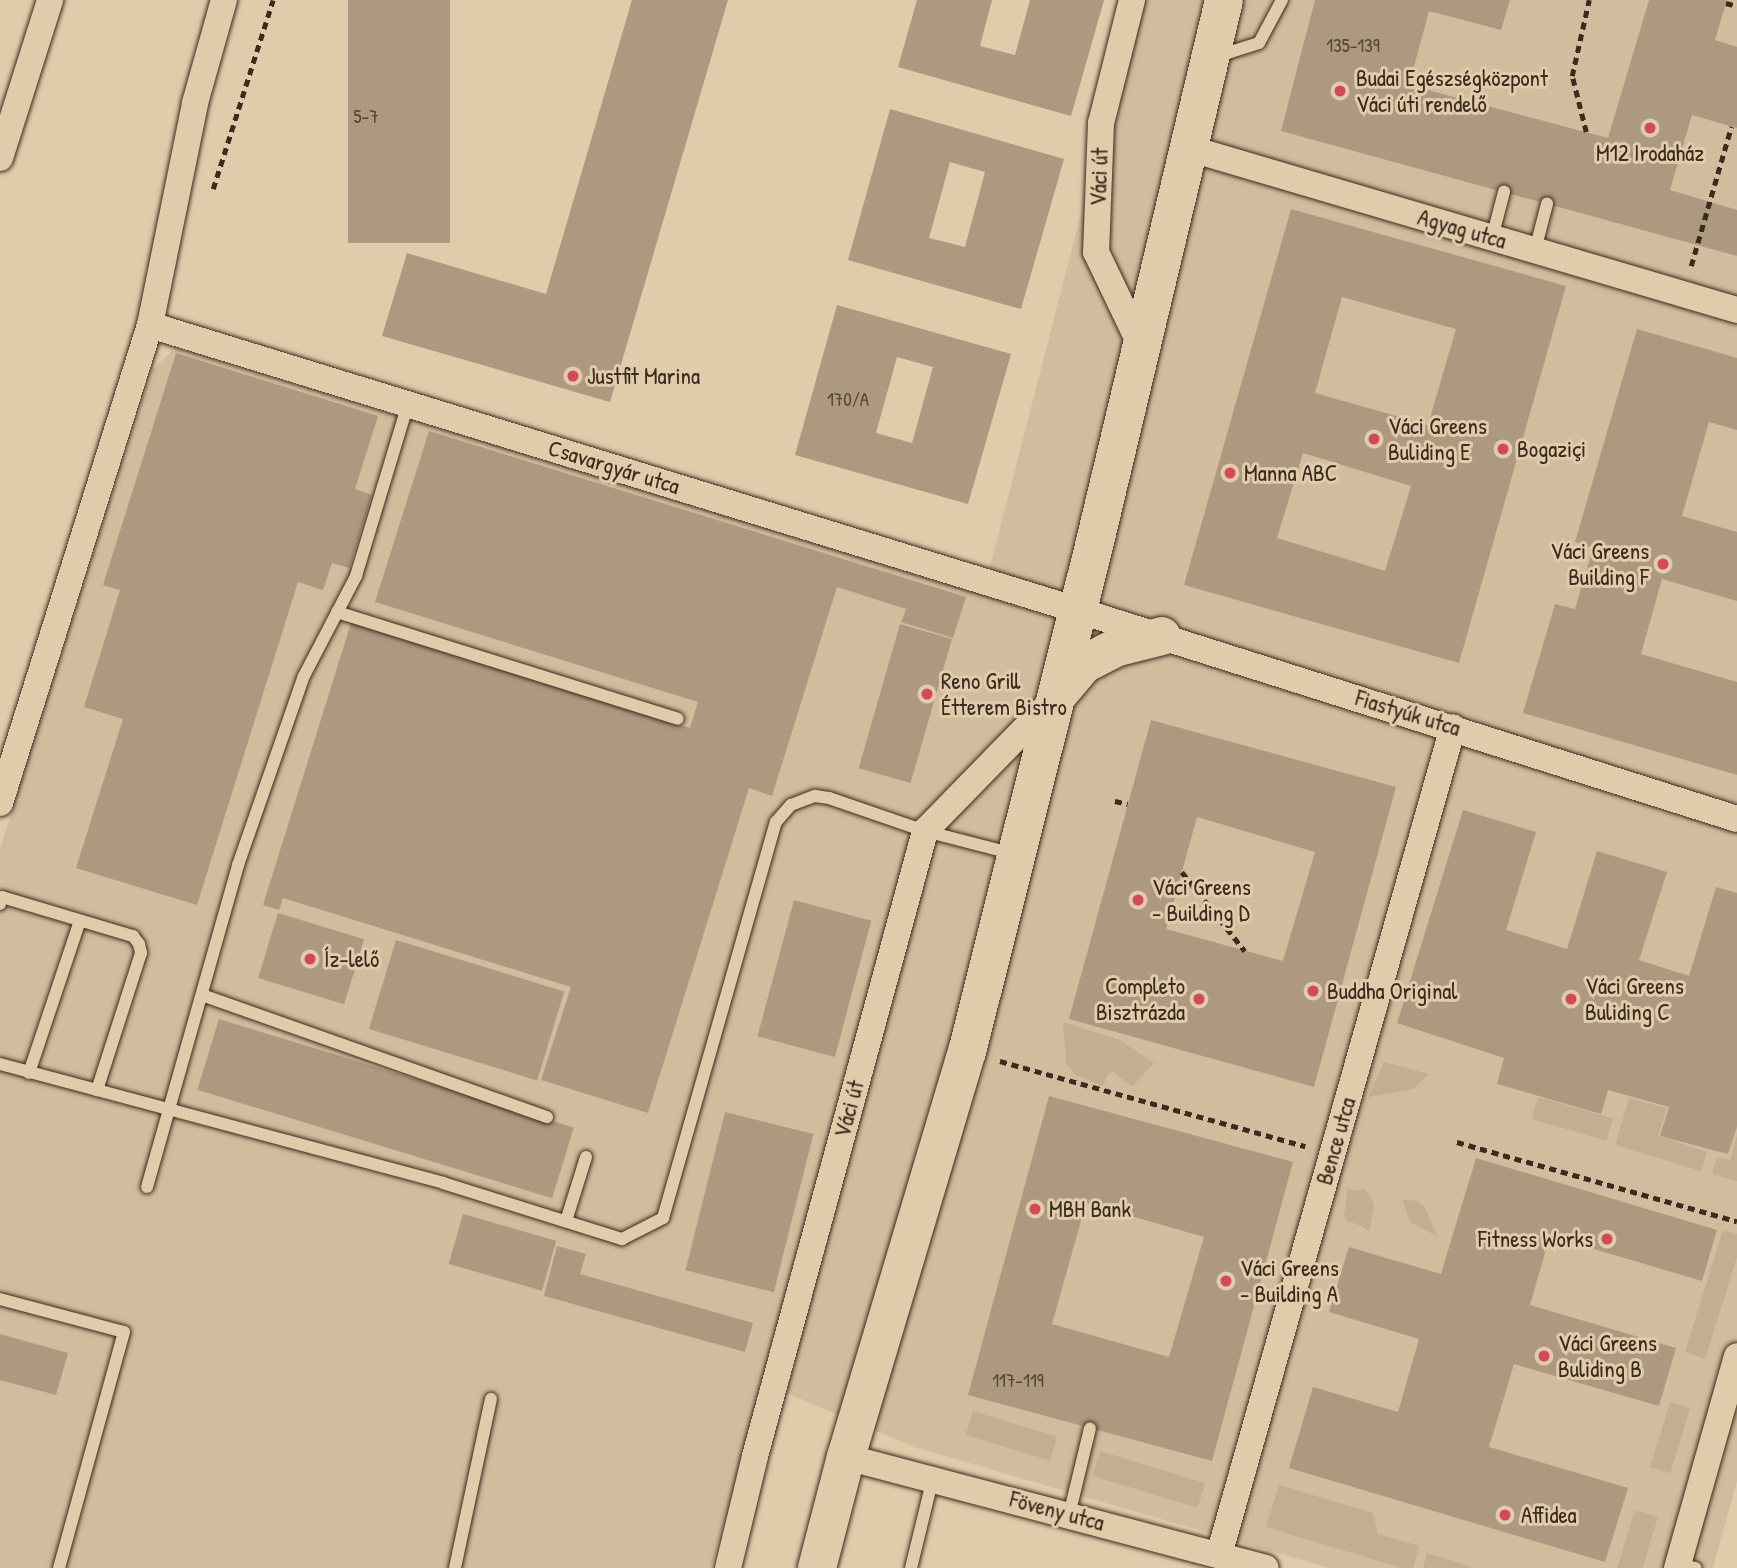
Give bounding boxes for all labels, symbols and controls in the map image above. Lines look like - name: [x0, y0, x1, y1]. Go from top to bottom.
- house number: 135-139: [1326, 35, 1380, 57]
- place label: Budai Egészségközpont Váci úti rendelő: [1356, 64, 1548, 118]
- marker: Budai Egészségközpont Váci úti rendelő: [1330, 81, 1350, 101]
- house number: 5-7: [353, 106, 379, 128]
- marker: M12 Irodaház: [1642, 120, 1658, 136]
- place label: M12 Irodaház: [1596, 139, 1704, 167]
- street label: Váci út: [1084, 147, 1114, 207]
- street label: Agyag utca: [1415, 203, 1509, 255]
- place label: Justfit Marina: [587, 362, 700, 390]
- marker: Justfit Marina: [565, 368, 581, 384]
- house number: 170/A: [827, 389, 869, 411]
- place label: Váci Greens Buliding E: [1388, 412, 1487, 466]
- marker: Váci Greens Buliding E: [1366, 431, 1382, 447]
- street label: Csavargyár utca: [545, 434, 683, 500]
- place label: Bogaziçi: [1517, 435, 1586, 463]
- marker: Bogaziçi: [1495, 441, 1511, 457]
- place label: Manna ABC: [1244, 459, 1337, 487]
- marker: Manna ABC: [1222, 465, 1238, 481]
- place label: Váci Greens Building F: [1550, 537, 1649, 591]
- marker: Váci Greens Building F: [1655, 556, 1671, 572]
- place label: Reno Grill Étterem Bistro: [941, 667, 1067, 721]
- street label: Fiastyúk utca: [1352, 684, 1464, 742]
- marker: Reno Grill Étterem Bistro: [919, 686, 935, 702]
- place label: Váci Greens - Building D: [1152, 873, 1251, 927]
- marker: Váci Greens - Building D: [1130, 892, 1146, 908]
- place label: Íz-lelő: [324, 945, 379, 973]
- marker: Íz-lelő: [302, 951, 318, 967]
- place label: Completo Bisztrázda: [1096, 972, 1185, 1026]
- place label: Váci Greens Buliding C: [1585, 972, 1684, 1026]
- place label: Buddha Original: [1327, 977, 1457, 1005]
- marker: Buddha Original: [1305, 983, 1321, 999]
- marker: Completo Bisztrázda: [1191, 991, 1207, 1007]
- marker: Váci Greens Buliding C: [1563, 991, 1579, 1007]
- street label: Váci út: [828, 1077, 870, 1141]
- street label: Bence utca: [1310, 1094, 1362, 1188]
- place label: MBH Bank: [1049, 1195, 1131, 1223]
- marker: MBH Bank: [1027, 1201, 1043, 1217]
- place label: Fitness Works: [1478, 1225, 1593, 1253]
- marker: Fitness Works: [1599, 1231, 1615, 1247]
- place label: Váci Greens - Building A: [1240, 1254, 1339, 1308]
- marker: Váci Greens - Building A: [1218, 1273, 1234, 1289]
- place label: Váci Greens Buliding B: [1558, 1329, 1657, 1383]
- marker: Váci Greens Buliding B: [1536, 1348, 1552, 1364]
- house number: 117-119: [992, 1370, 1044, 1392]
- street label: Föveny utca: [1007, 1485, 1107, 1537]
- place label: Affidea: [1521, 1501, 1577, 1529]
- marker: Affidea: [1495, 1505, 1515, 1525]

